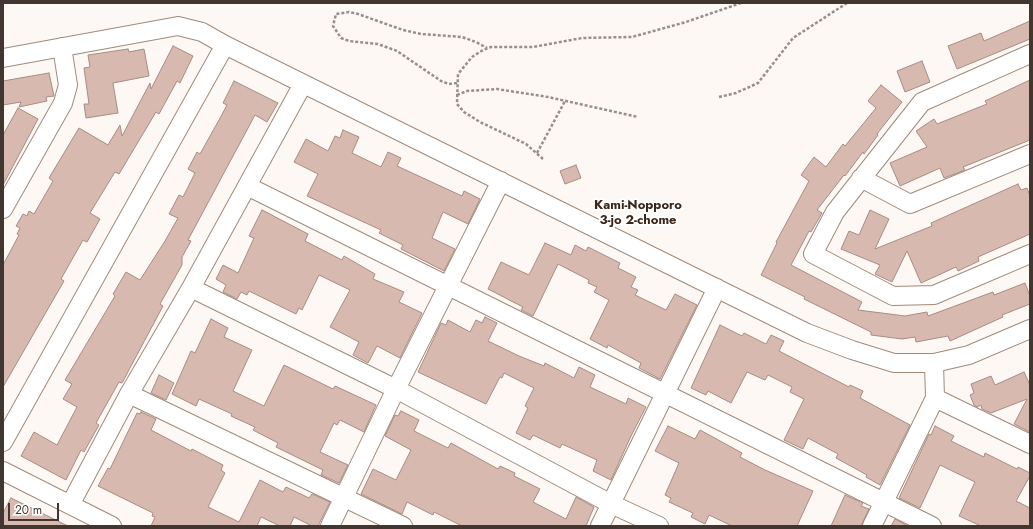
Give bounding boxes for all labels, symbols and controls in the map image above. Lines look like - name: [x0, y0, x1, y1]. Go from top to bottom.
- district label: Kami-Nopporo 3-jo 2-chome: [594, 198, 682, 229]
- scale bar: [10, 495, 61, 521]
- text: 20 m: [15, 501, 42, 519]

